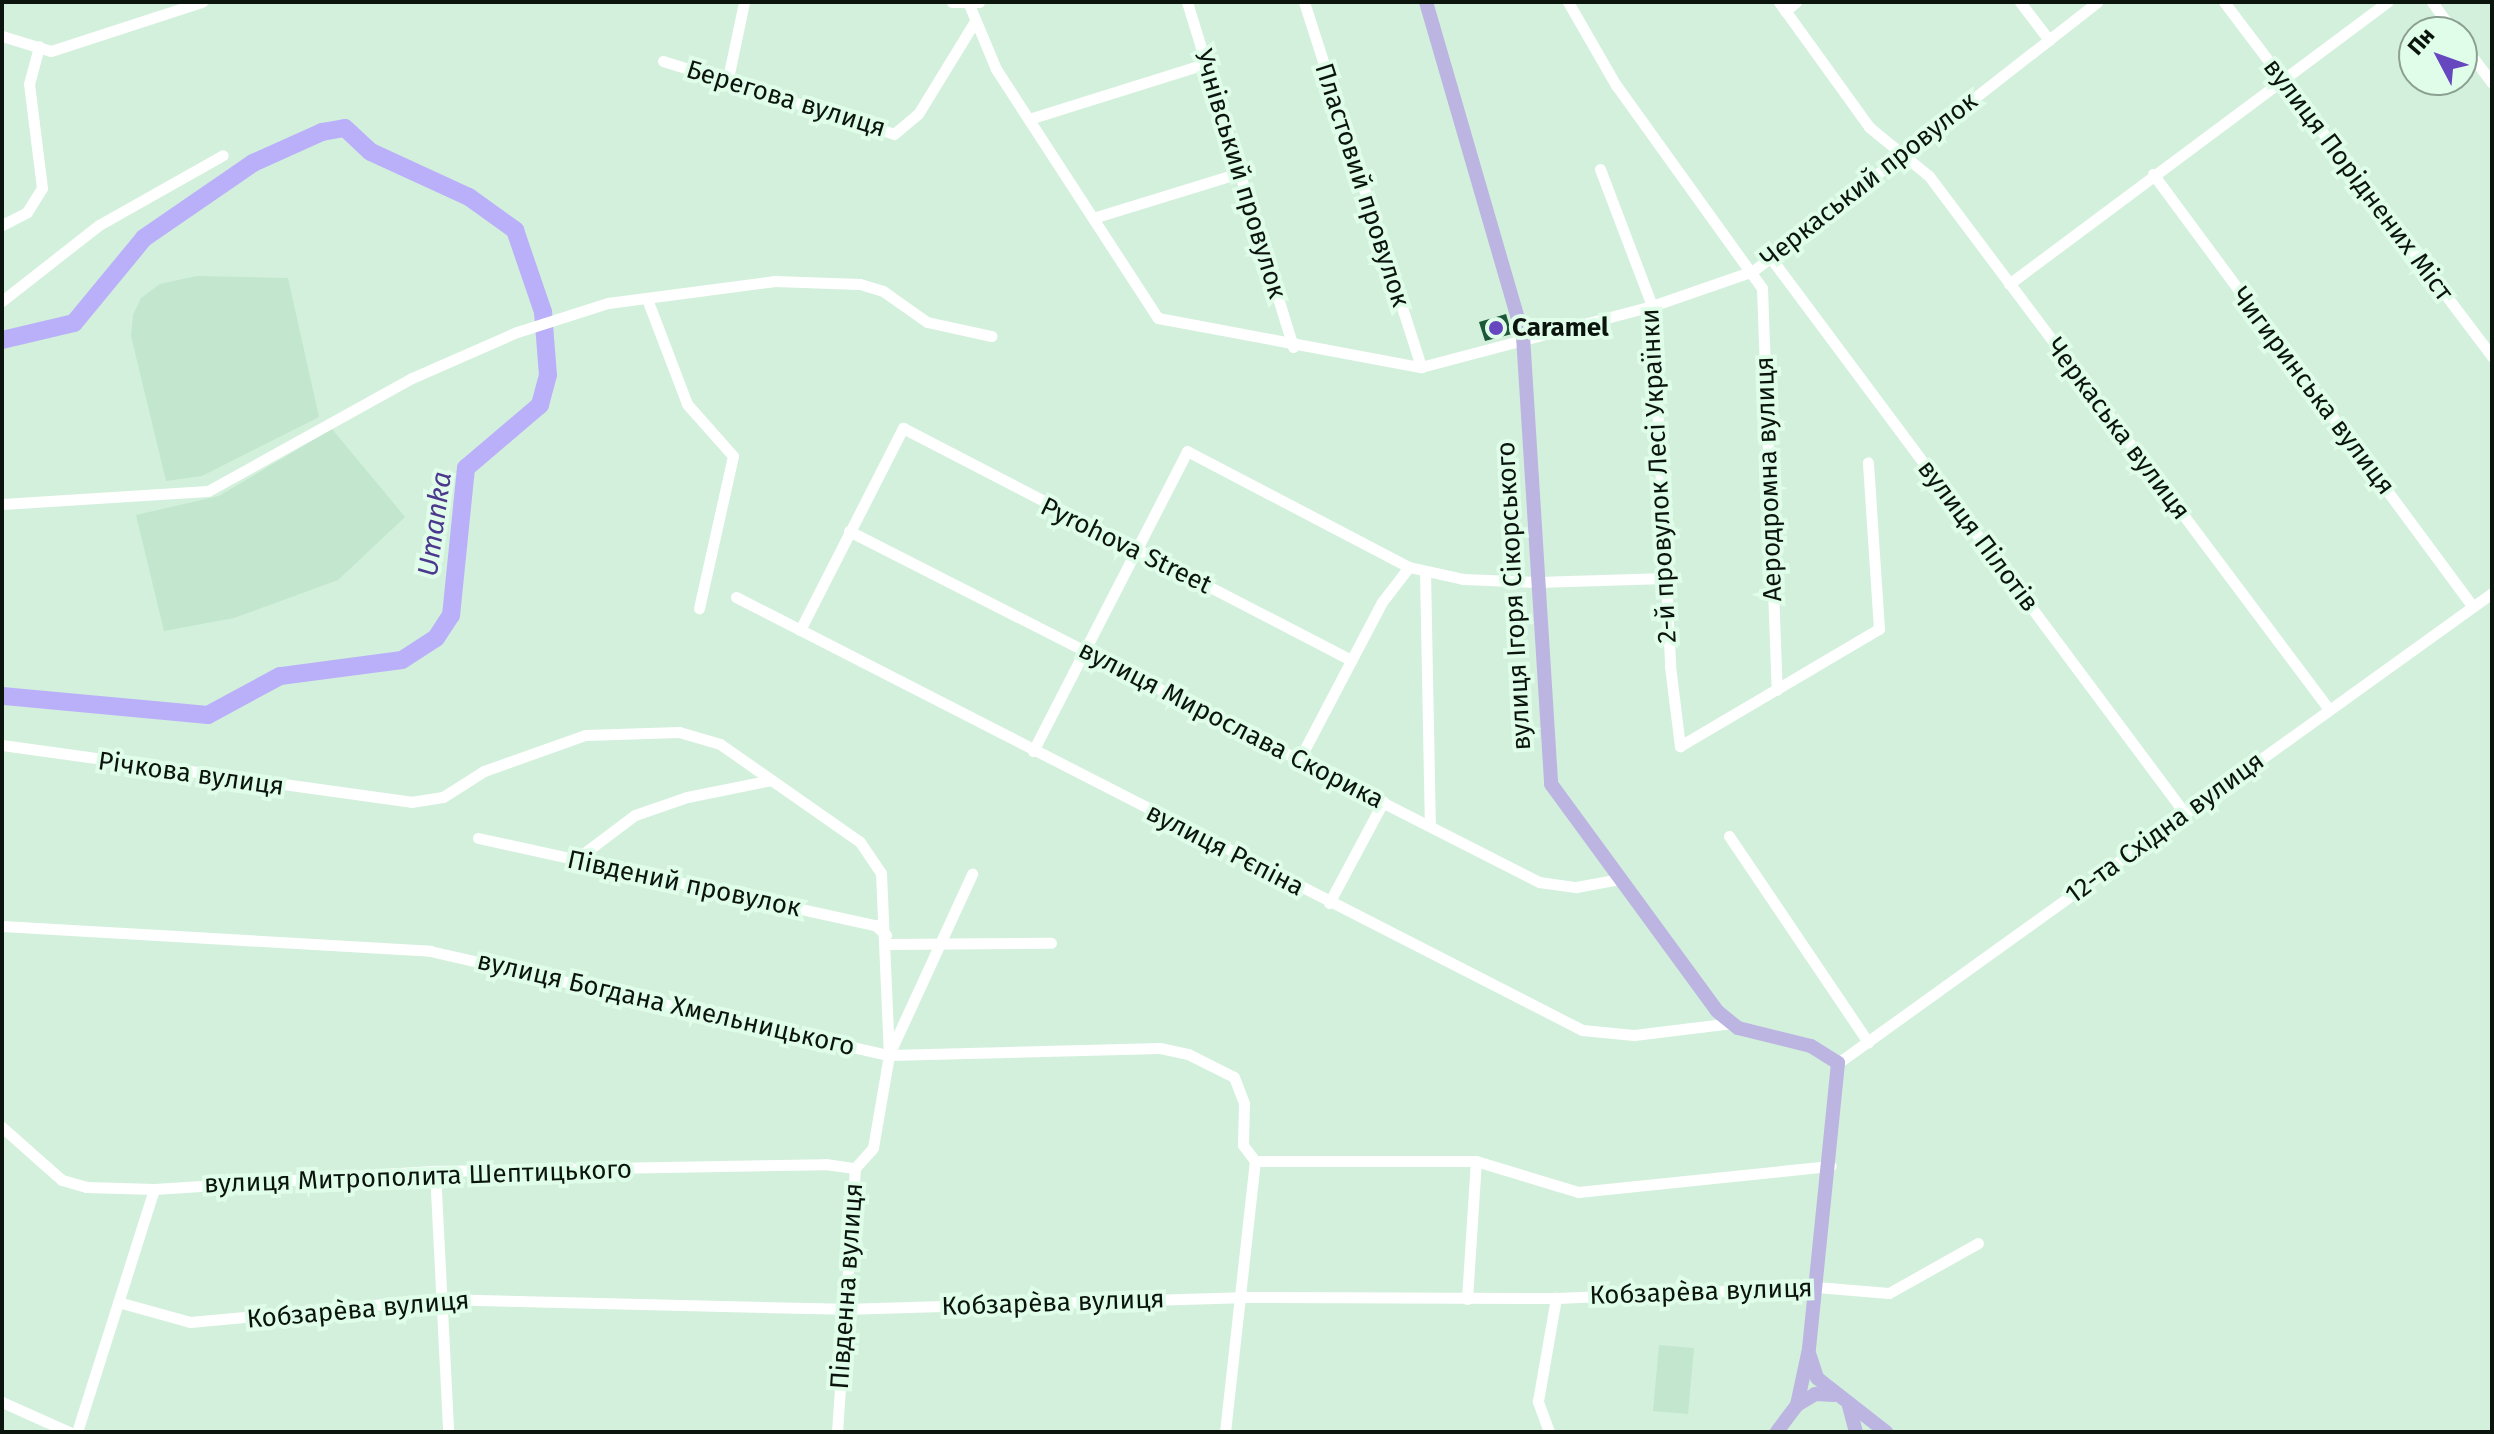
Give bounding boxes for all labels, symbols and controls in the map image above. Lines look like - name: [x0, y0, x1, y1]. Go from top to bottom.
- north arrow: [2398, 16, 2478, 96]
- text: Пн: [2402, 22, 2440, 60]
- street label: Учнівський провулок: [1187, 46, 1293, 302]
- street label: вулиця Поріднених Міст: [2257, 53, 2459, 307]
- street label: Берегова вулиця: [683, 54, 889, 144]
- street label: Пластовий провулок: [1308, 59, 1416, 311]
- street label: Черкаський провулок: [1754, 86, 1984, 274]
- street label: Чигиринська вулиця: [2225, 281, 2401, 501]
- street label: 2-й провулок Лесі Українки: [1635, 308, 1683, 644]
- place label: Caramel: [1512, 312, 1609, 344]
- marker: Caramel: [1487, 319, 1505, 337]
- street label: Черкаська вулиця: [2039, 332, 2197, 526]
- street label: Аеродромна вулиця: [1749, 356, 1789, 602]
- street label: вулиця Ігоря Сікорського: [1490, 441, 1538, 751]
- street label: вулиця Пілотів: [1911, 454, 2045, 618]
- water label: Umanka: [411, 469, 459, 579]
- street label: Pyrohova Street: [1035, 491, 1217, 601]
- street label: вулиця Мирослава Скорика: [1073, 634, 1389, 816]
- street label: Річкова вулиця: [96, 745, 286, 803]
- street label: 12-та Східна вулиця: [2060, 745, 2270, 911]
- street label: вулиця Рєпіна: [1141, 797, 1309, 903]
- street label: Південий провулок: [564, 844, 804, 924]
- street label: вулиця Богдана Хмельницького: [474, 945, 858, 1063]
- street label: вулиця Митрополита Шептицького: [203, 1154, 633, 1200]
- street label: Південна вулиця: [824, 1182, 870, 1390]
- street label: Кобзарèва вулиця: [1589, 1273, 1813, 1311]
- street label: Кобзарèва вулиця: [941, 1284, 1165, 1322]
- street label: Кобзарèва вулиця: [245, 1285, 471, 1335]

